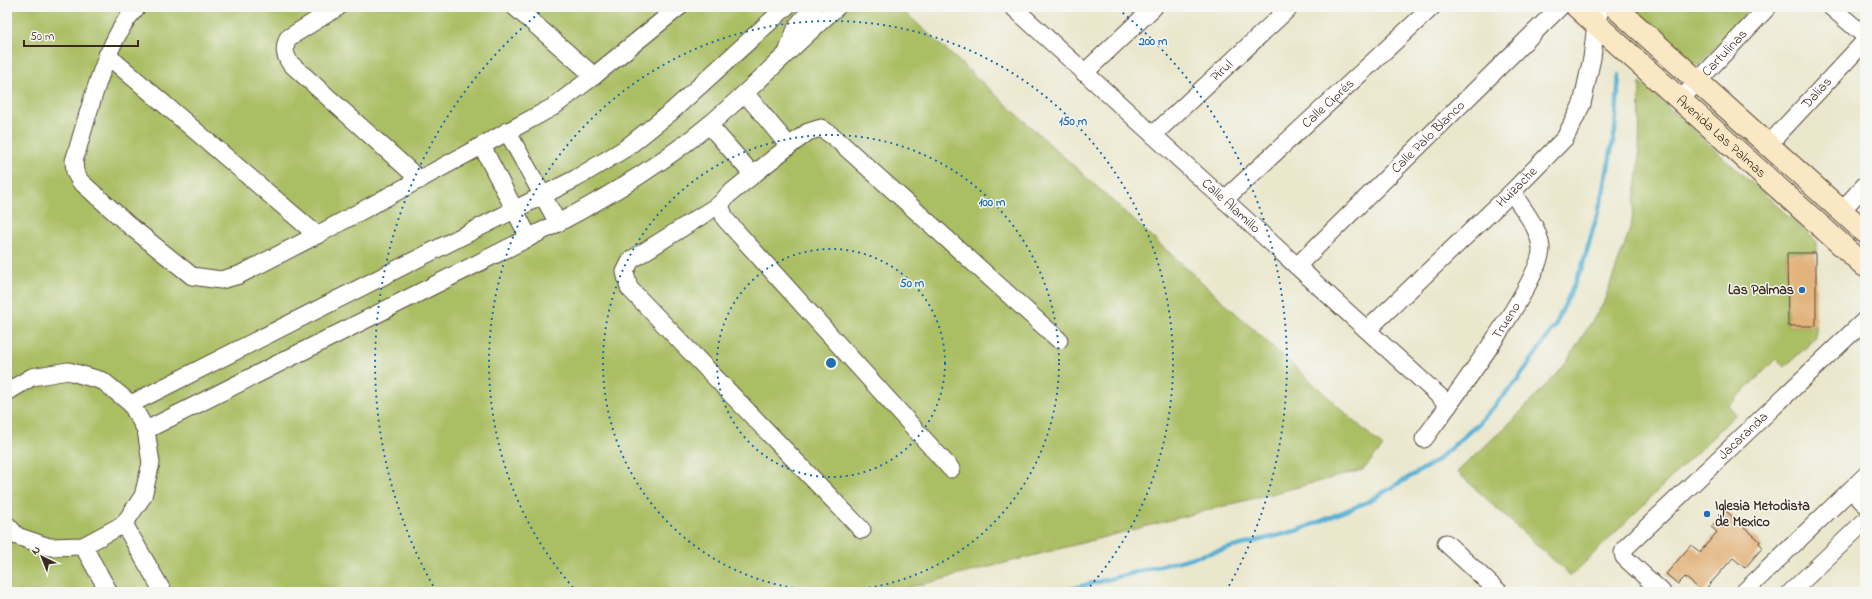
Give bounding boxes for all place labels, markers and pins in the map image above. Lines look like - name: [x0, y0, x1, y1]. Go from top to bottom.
- place label: Las Palmas: [1728, 280, 1794, 301]
- marker: Las Palmas: [1797, 285, 1807, 295]
- centre of rings: [824, 356, 838, 370]
- place label: Iglesia Metodista de Mexico: [1715, 496, 1810, 533]
- marker: Iglesia Metodista de Mexico: [1702, 509, 1712, 519]

